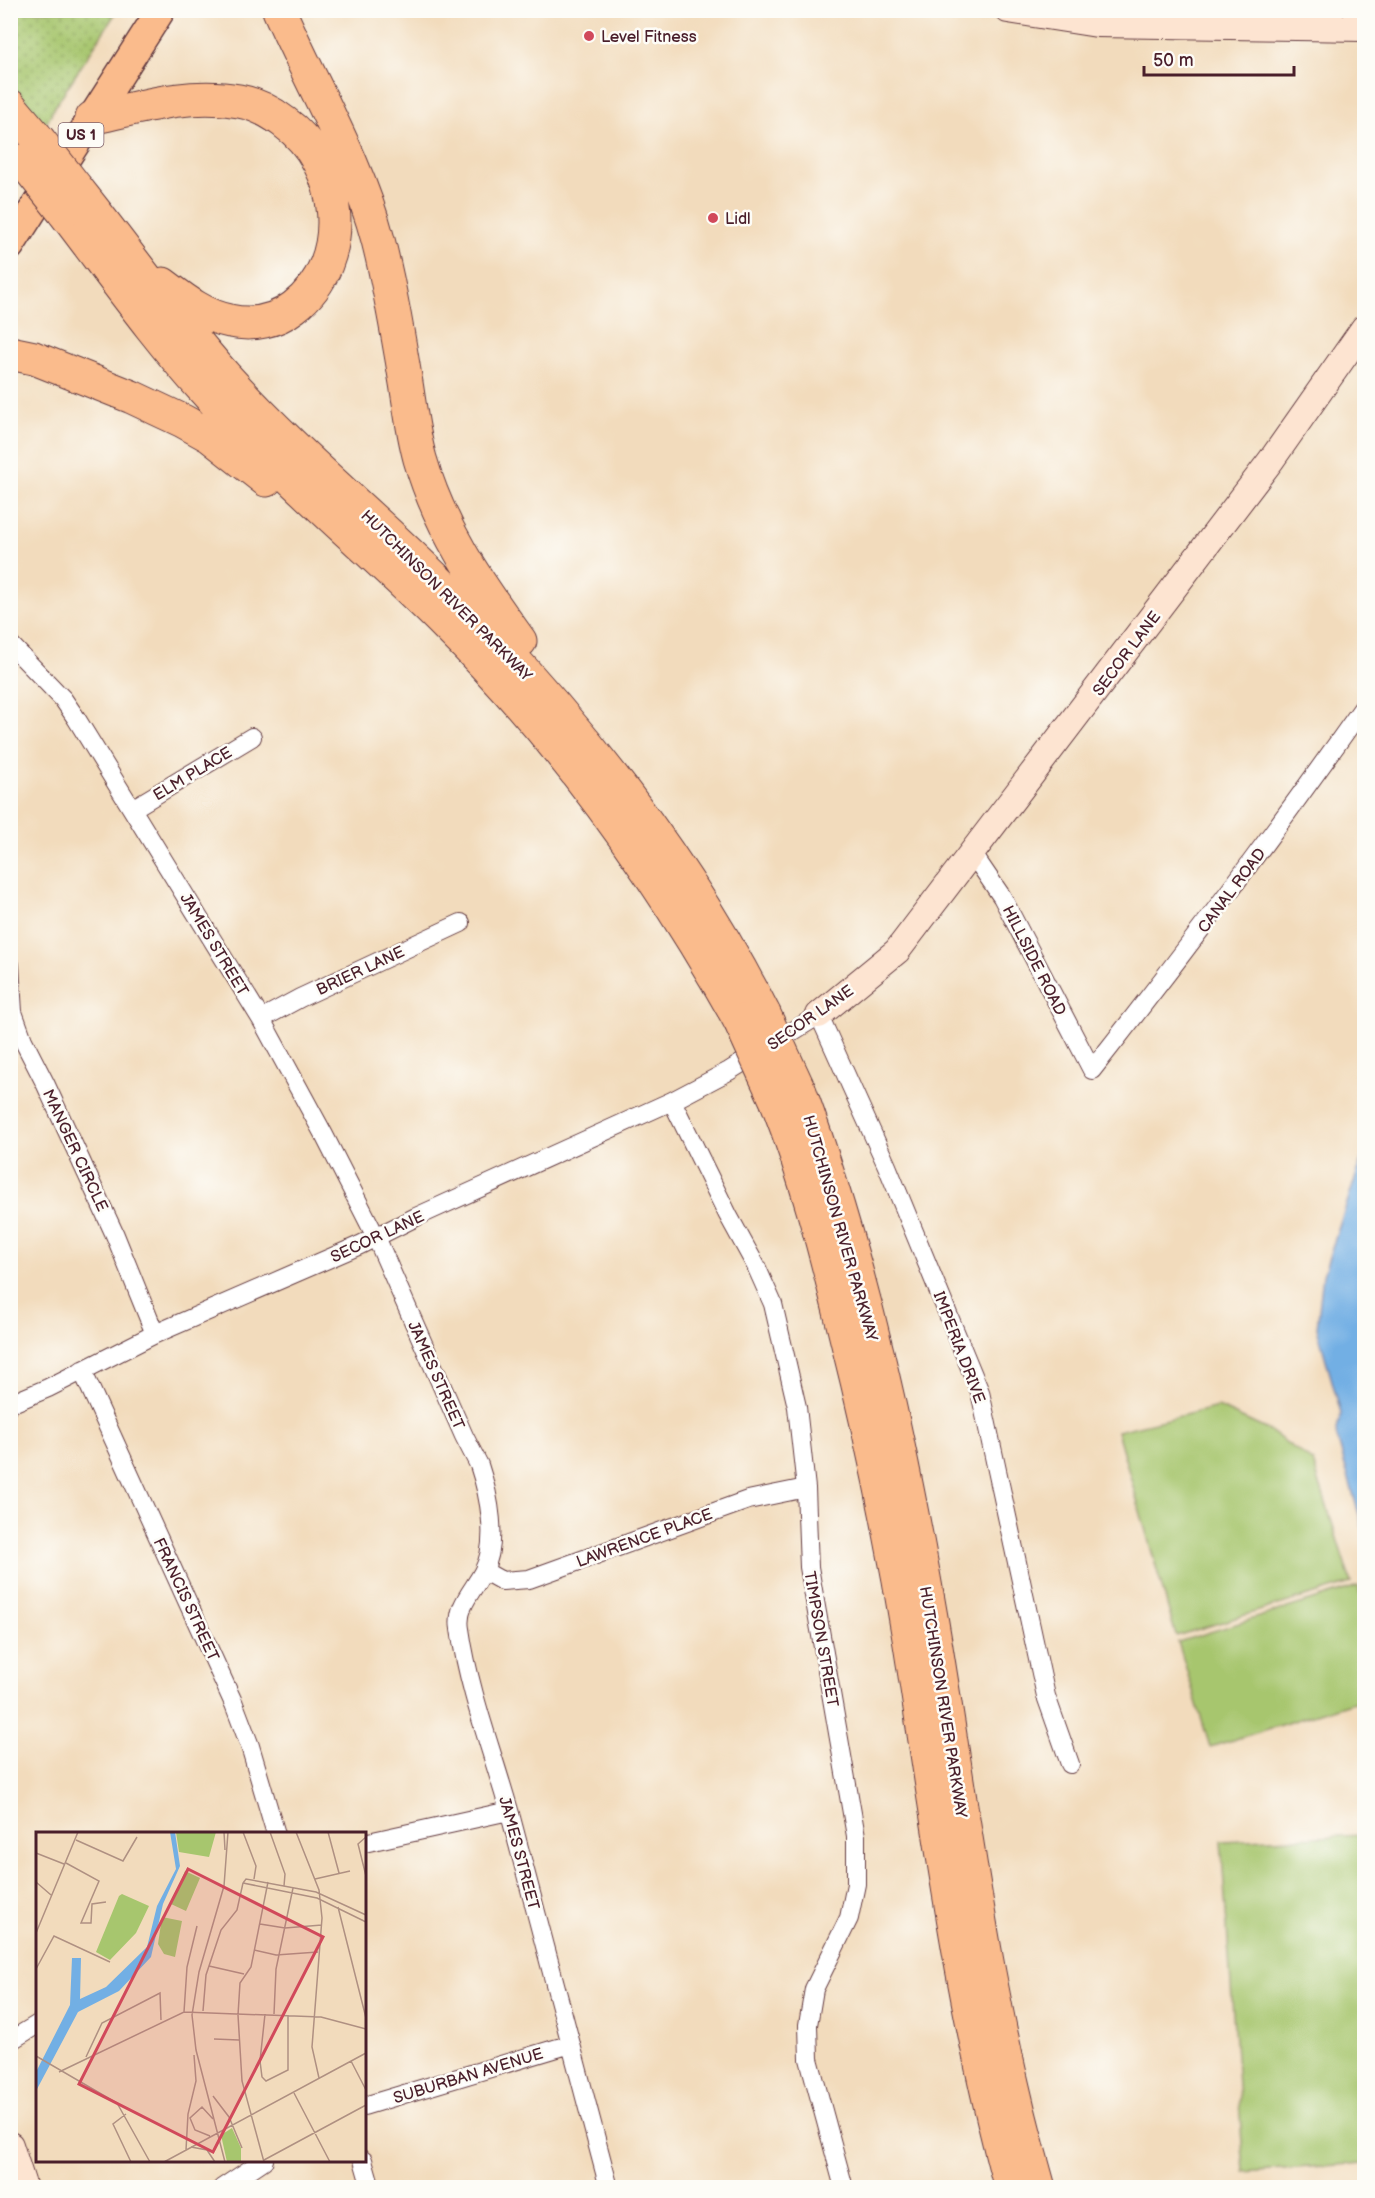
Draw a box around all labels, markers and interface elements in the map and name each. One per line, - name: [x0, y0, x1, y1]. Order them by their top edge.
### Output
- place label: Level Fitness: [601, 28, 697, 47]
- marker: Level Fitness: [582, 29, 596, 43]
- scale bar: [1144, 39, 1294, 77]
- text: 50 m: [1153, 50, 1194, 71]
- road number: US 1: [58, 123, 104, 147]
- place label: Lidl: [725, 210, 751, 229]
- marker: Lidl: [706, 211, 720, 225]
- street label: HUTCHINSON RIVER PARKWAY: [356, 507, 536, 686]
- street label: SECOR LANE: [1089, 608, 1165, 700]
- street label: ELM PLACE: [150, 743, 236, 805]
- street label: CANAL ROAD: [1194, 845, 1270, 937]
- street label: JAMES STREET: [176, 890, 252, 1000]
- street label: HILLSIDE ROAD: [998, 903, 1070, 1019]
- street label: BRIER LANE: [314, 943, 408, 1000]
- street label: SECOR LANE: [764, 982, 858, 1055]
- street label: MANGER CIRCLE: [38, 1086, 111, 1215]
- street label: HUTCHINSON RIVER PARKWAY: [798, 1113, 881, 1344]
- street label: SECOR LANE: [328, 1207, 427, 1267]
- street label: IMPERIA DRIVE: [929, 1289, 989, 1406]
- street label: JAMES STREET: [403, 1319, 468, 1433]
- street label: LAWRENCE PLACE: [574, 1505, 715, 1572]
- street label: FRANCIS STREET: [149, 1535, 223, 1665]
- street label: TIMPSON STREET: [799, 1570, 842, 1709]
- street label: HUTCHINSON RIVER PARKWAY: [915, 1585, 970, 1820]
- street label: JAMES STREET: [494, 1795, 543, 1913]
- inset map: [36, 1832, 366, 2162]
- street label: SUBURBAN AVENUE: [391, 2045, 546, 2108]

